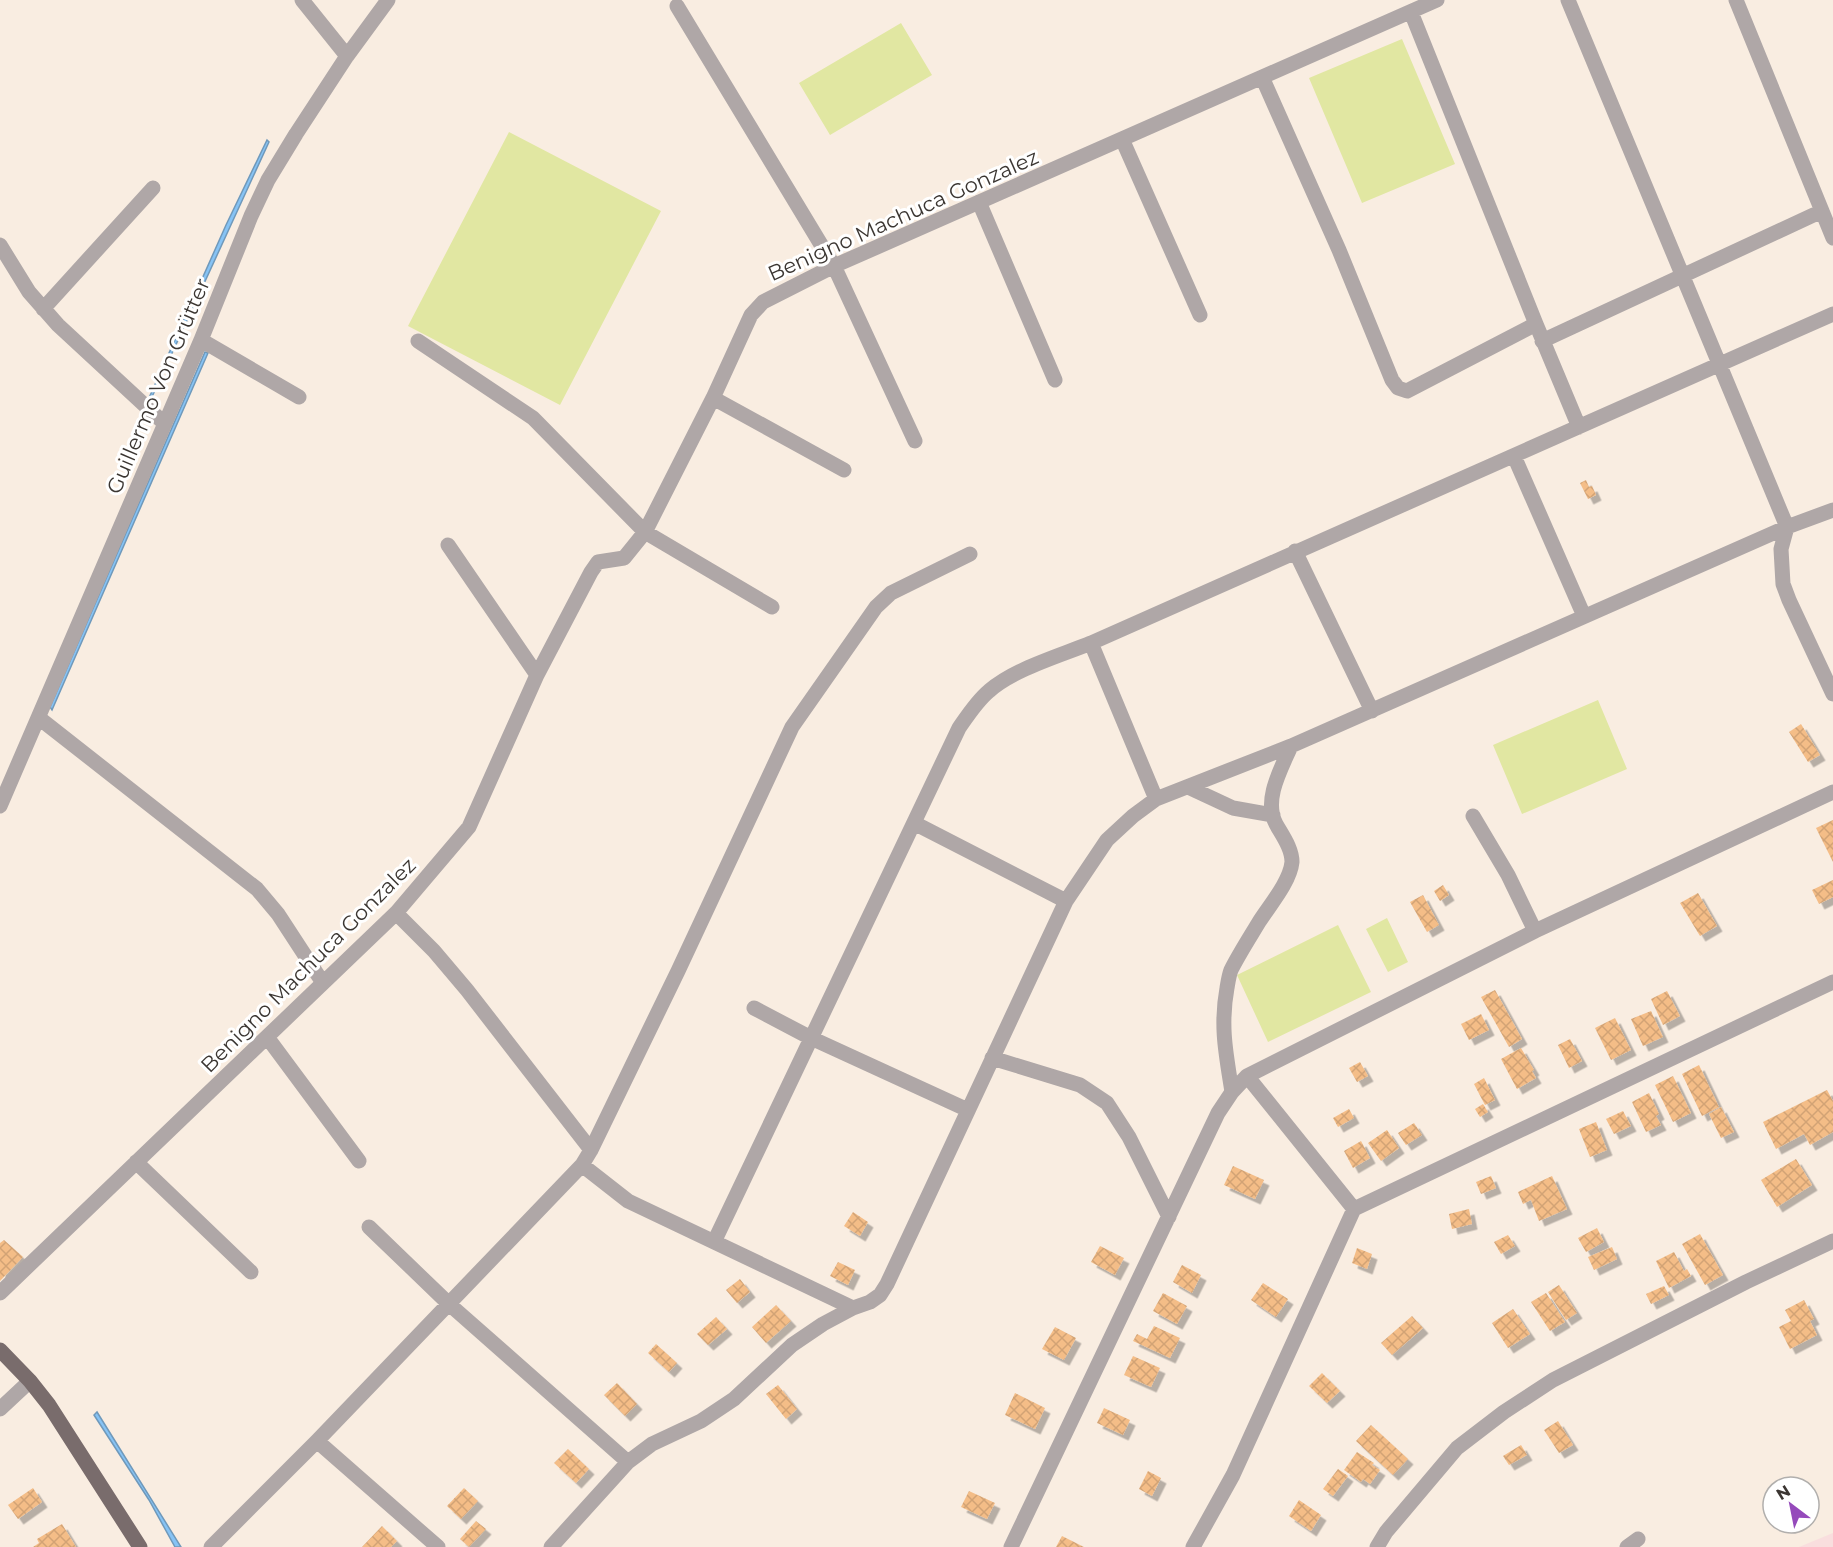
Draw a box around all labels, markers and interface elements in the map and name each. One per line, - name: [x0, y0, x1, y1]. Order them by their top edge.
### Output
- street label: Benigno Machuca Gonzalez: [764, 144, 1042, 286]
- street label: Guillermo Von Grütter: [101, 274, 215, 498]
- street label: Benigno Machuca Gonzalez: [195, 852, 421, 1078]
- north arrow: [1761, 1475, 1821, 1535]
- text: N: [1773, 1481, 1794, 1504]

